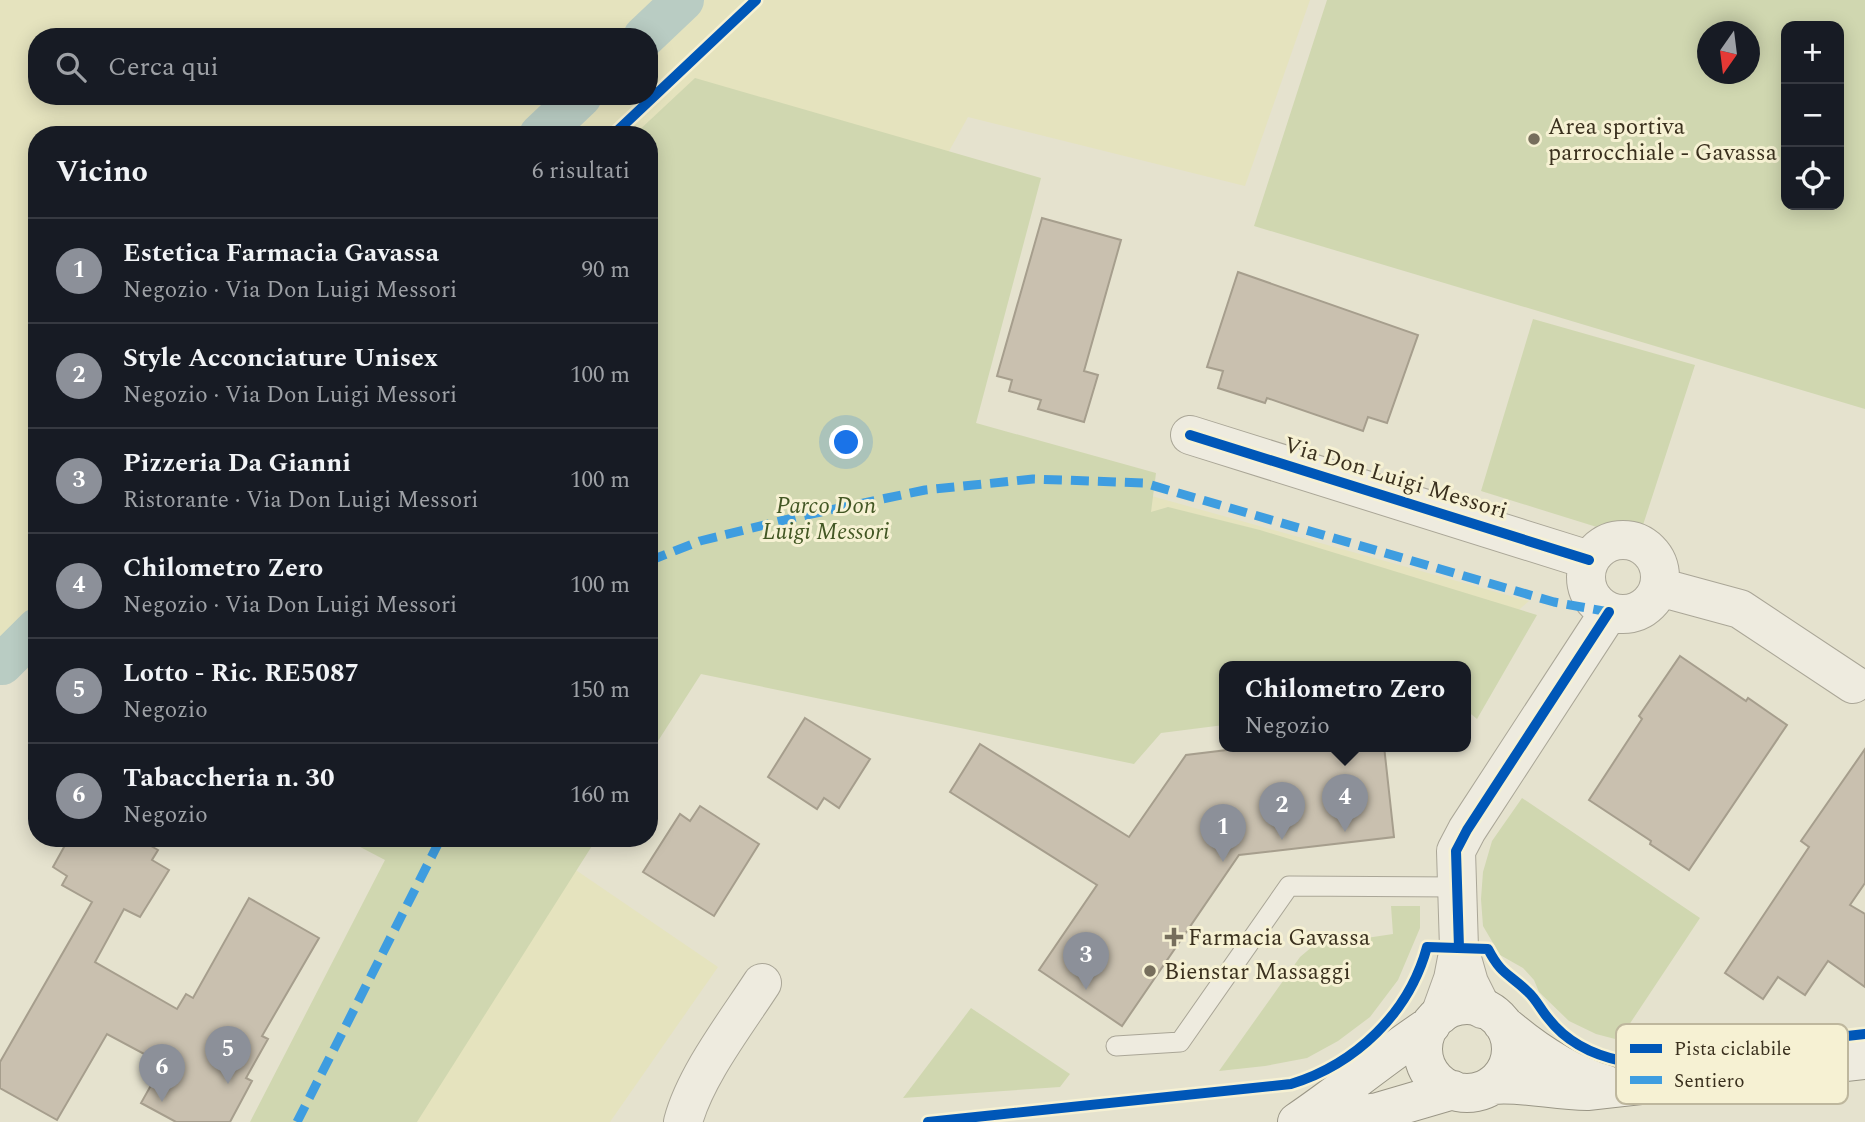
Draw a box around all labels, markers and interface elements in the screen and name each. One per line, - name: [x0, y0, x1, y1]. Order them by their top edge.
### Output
- north arrow: [1697, 21, 1760, 84]
- map controls: [1781, 21, 1844, 210]
- button: +: [1781, 21, 1844, 84]
- search box: [28, 28, 658, 105]
- text: Cerca qui: [108, 47, 219, 87]
- icon: search: [52, 48, 90, 86]
- button: −: [1781, 84, 1844, 147]
- place label: Area sportiva parrocchiale - Gavassa: [1548, 110, 1777, 171]
- marker: Area sportiva parrocchiale - Gavassa: [1526, 131, 1542, 147]
- button: locate: [1781, 147, 1844, 210]
- text: Vicino: [56, 149, 148, 195]
- text: 6 risultati: [532, 154, 630, 189]
- text: Estetica Farmacia Gavassa: [123, 233, 439, 273]
- text: 1: [73, 253, 85, 288]
- text: 90 m: [581, 253, 630, 288]
- text: Negozio · Via Don Luigi Messori: [123, 273, 457, 308]
- text: Style Acconciature Unisex: [123, 338, 438, 378]
- text: 2: [73, 358, 85, 393]
- text: 100 m: [570, 358, 630, 393]
- text: Negozio · Via Don Luigi Messori: [123, 378, 457, 413]
- your location: [829, 425, 863, 459]
- street label: Via Don Luigi Messori: [1279, 428, 1512, 529]
- text: Pizzeria Da Gianni: [123, 443, 351, 483]
- text: 3: [73, 463, 85, 498]
- text: 100 m: [570, 463, 630, 498]
- text: Ristorante · Via Don Luigi Messori: [123, 483, 479, 518]
- park label: Parco Don Luigi Messori: [762, 489, 890, 550]
- text: Chilometro Zero: [123, 548, 323, 588]
- text: 4: [73, 568, 85, 603]
- text: 100 m: [570, 568, 630, 603]
- text: Negozio · Via Don Luigi Messori: [123, 588, 457, 623]
- text: Lotto - Ric. RE5087: [123, 653, 359, 693]
- popup: [1219, 661, 1471, 752]
- text: Chilometro Zero: [1245, 669, 1445, 709]
- text: 5: [73, 673, 85, 708]
- text: 150 m: [570, 673, 630, 708]
- text: Negozio: [123, 693, 208, 728]
- text: Negozio: [1245, 709, 1330, 744]
- text: Tabaccheria n. 30: [123, 758, 335, 798]
- pin: 4: [1322, 774, 1368, 832]
- text: 6: [73, 778, 85, 813]
- text: 160 m: [570, 778, 630, 813]
- pin: 2: [1259, 782, 1305, 840]
- text: Negozio: [123, 798, 208, 833]
- pin: 1: [1200, 804, 1246, 862]
- place label: Farmacia Gavassa: [1188, 921, 1370, 956]
- marker: Farmacia Gavassa: [1166, 929, 1182, 945]
- pin: 3: [1063, 932, 1109, 990]
- place label: Bienstar Massaggi: [1164, 955, 1351, 990]
- marker: Bienstar Massaggi: [1142, 963, 1158, 979]
- legend: [1616, 1024, 1848, 1104]
- pin: 5: [205, 1026, 251, 1084]
- text: Pista ciclabile: [1674, 1035, 1791, 1064]
- pin: 6: [139, 1044, 185, 1102]
- text: Sentiero: [1674, 1067, 1744, 1096]

